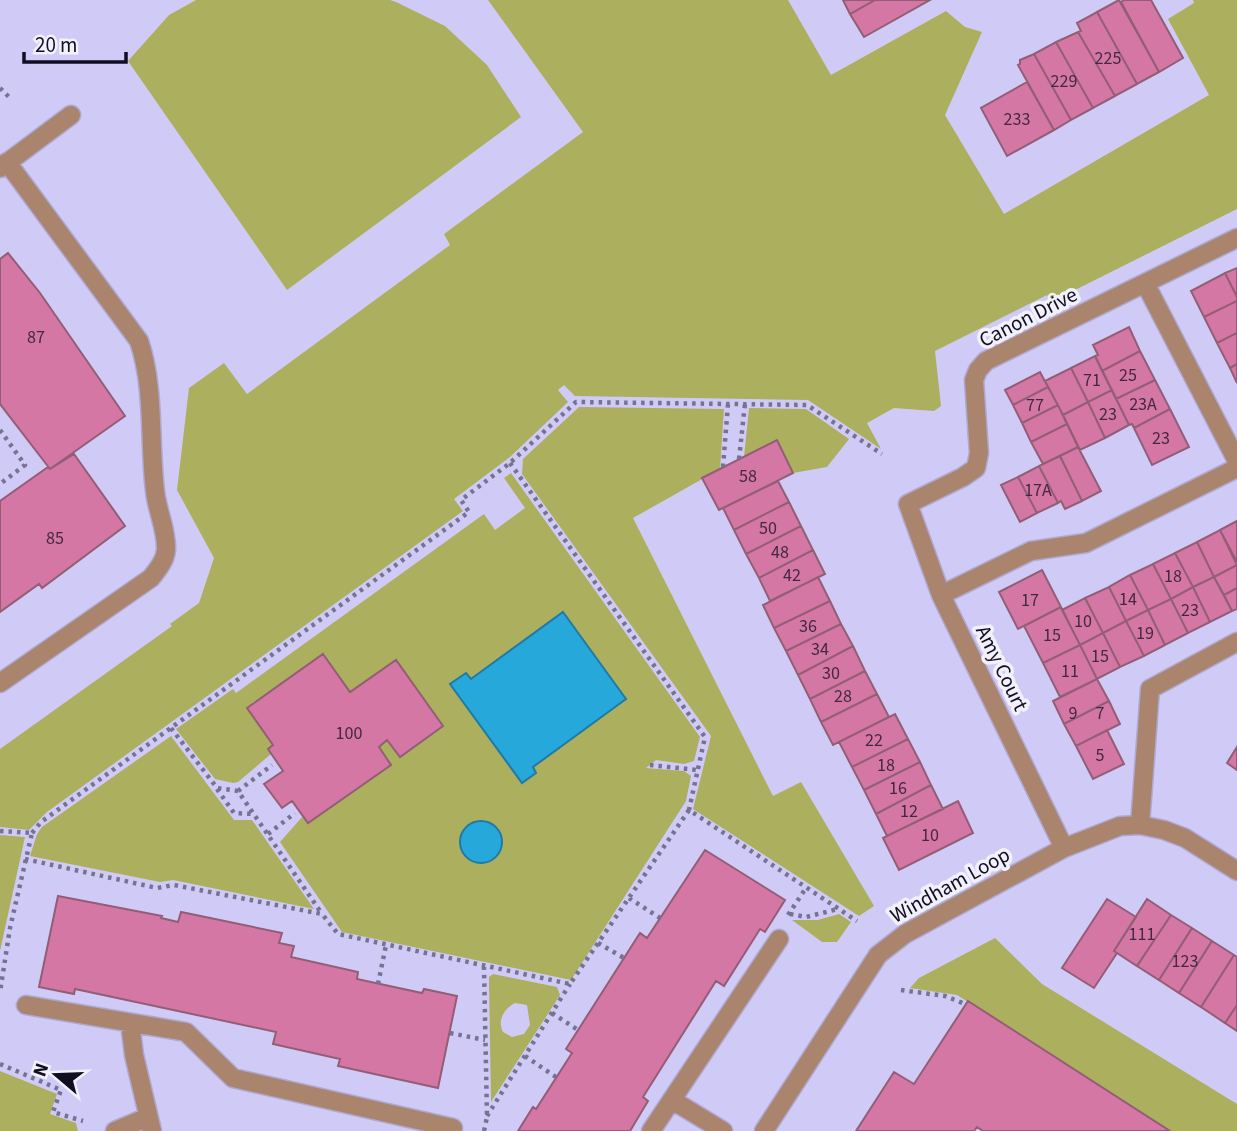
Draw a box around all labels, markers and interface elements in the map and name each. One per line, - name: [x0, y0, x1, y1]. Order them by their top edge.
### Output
- scale bar: [24, 21, 126, 65]
- text: 20 m: [35, 30, 77, 60]
- house number: 225: [1095, 46, 1121, 71]
- house number: 229: [1051, 69, 1077, 94]
- house number: 233: [1004, 107, 1030, 132]
- street label: Canon Drive: [974, 279, 1082, 355]
- house number: 87: [27, 325, 45, 350]
- house number: 25: [1119, 363, 1137, 388]
- house number: 71: [1083, 368, 1101, 393]
- house number: 23A: [1129, 392, 1157, 417]
- house number: 77: [1026, 393, 1044, 418]
- house number: 23: [1099, 402, 1117, 427]
- house number: 23: [1152, 426, 1170, 451]
- house number: 58: [739, 464, 757, 489]
- house number: 17A: [1024, 478, 1052, 503]
- house number: 50: [759, 516, 777, 541]
- house number: 85: [46, 526, 64, 551]
- house number: 48: [771, 540, 789, 565]
- house number: 42: [783, 563, 801, 588]
- house number: 18: [1164, 564, 1182, 589]
- house number: 14: [1119, 587, 1137, 612]
- house number: 17: [1021, 588, 1039, 613]
- house number: 23: [1181, 598, 1199, 623]
- house number: 10: [1074, 609, 1092, 634]
- house number: 36: [799, 614, 817, 639]
- street label: Amy Court: [968, 620, 1036, 716]
- house number: 19: [1136, 621, 1154, 646]
- house number: 15: [1043, 623, 1061, 648]
- house number: 34: [811, 637, 829, 662]
- house number: 15: [1091, 644, 1109, 669]
- house number: 11: [1061, 659, 1079, 684]
- house number: 30: [822, 661, 840, 686]
- house number: 28: [834, 684, 852, 709]
- house number: 9: [1069, 701, 1078, 726]
- house number: 7: [1096, 701, 1105, 726]
- house number: 100: [336, 721, 362, 746]
- house number: 22: [865, 728, 883, 753]
- house number: 5: [1096, 743, 1105, 768]
- house number: 18: [877, 753, 895, 778]
- house number: 16: [889, 776, 907, 801]
- house number: 12: [900, 799, 918, 824]
- house number: 10: [921, 823, 939, 848]
- street label: Windham Loop: [885, 840, 1015, 930]
- house number: 111: [1129, 922, 1155, 947]
- house number: 123: [1172, 949, 1198, 974]
- north arrow: [21, 1040, 91, 1110]
- text: N: [27, 1060, 56, 1080]

